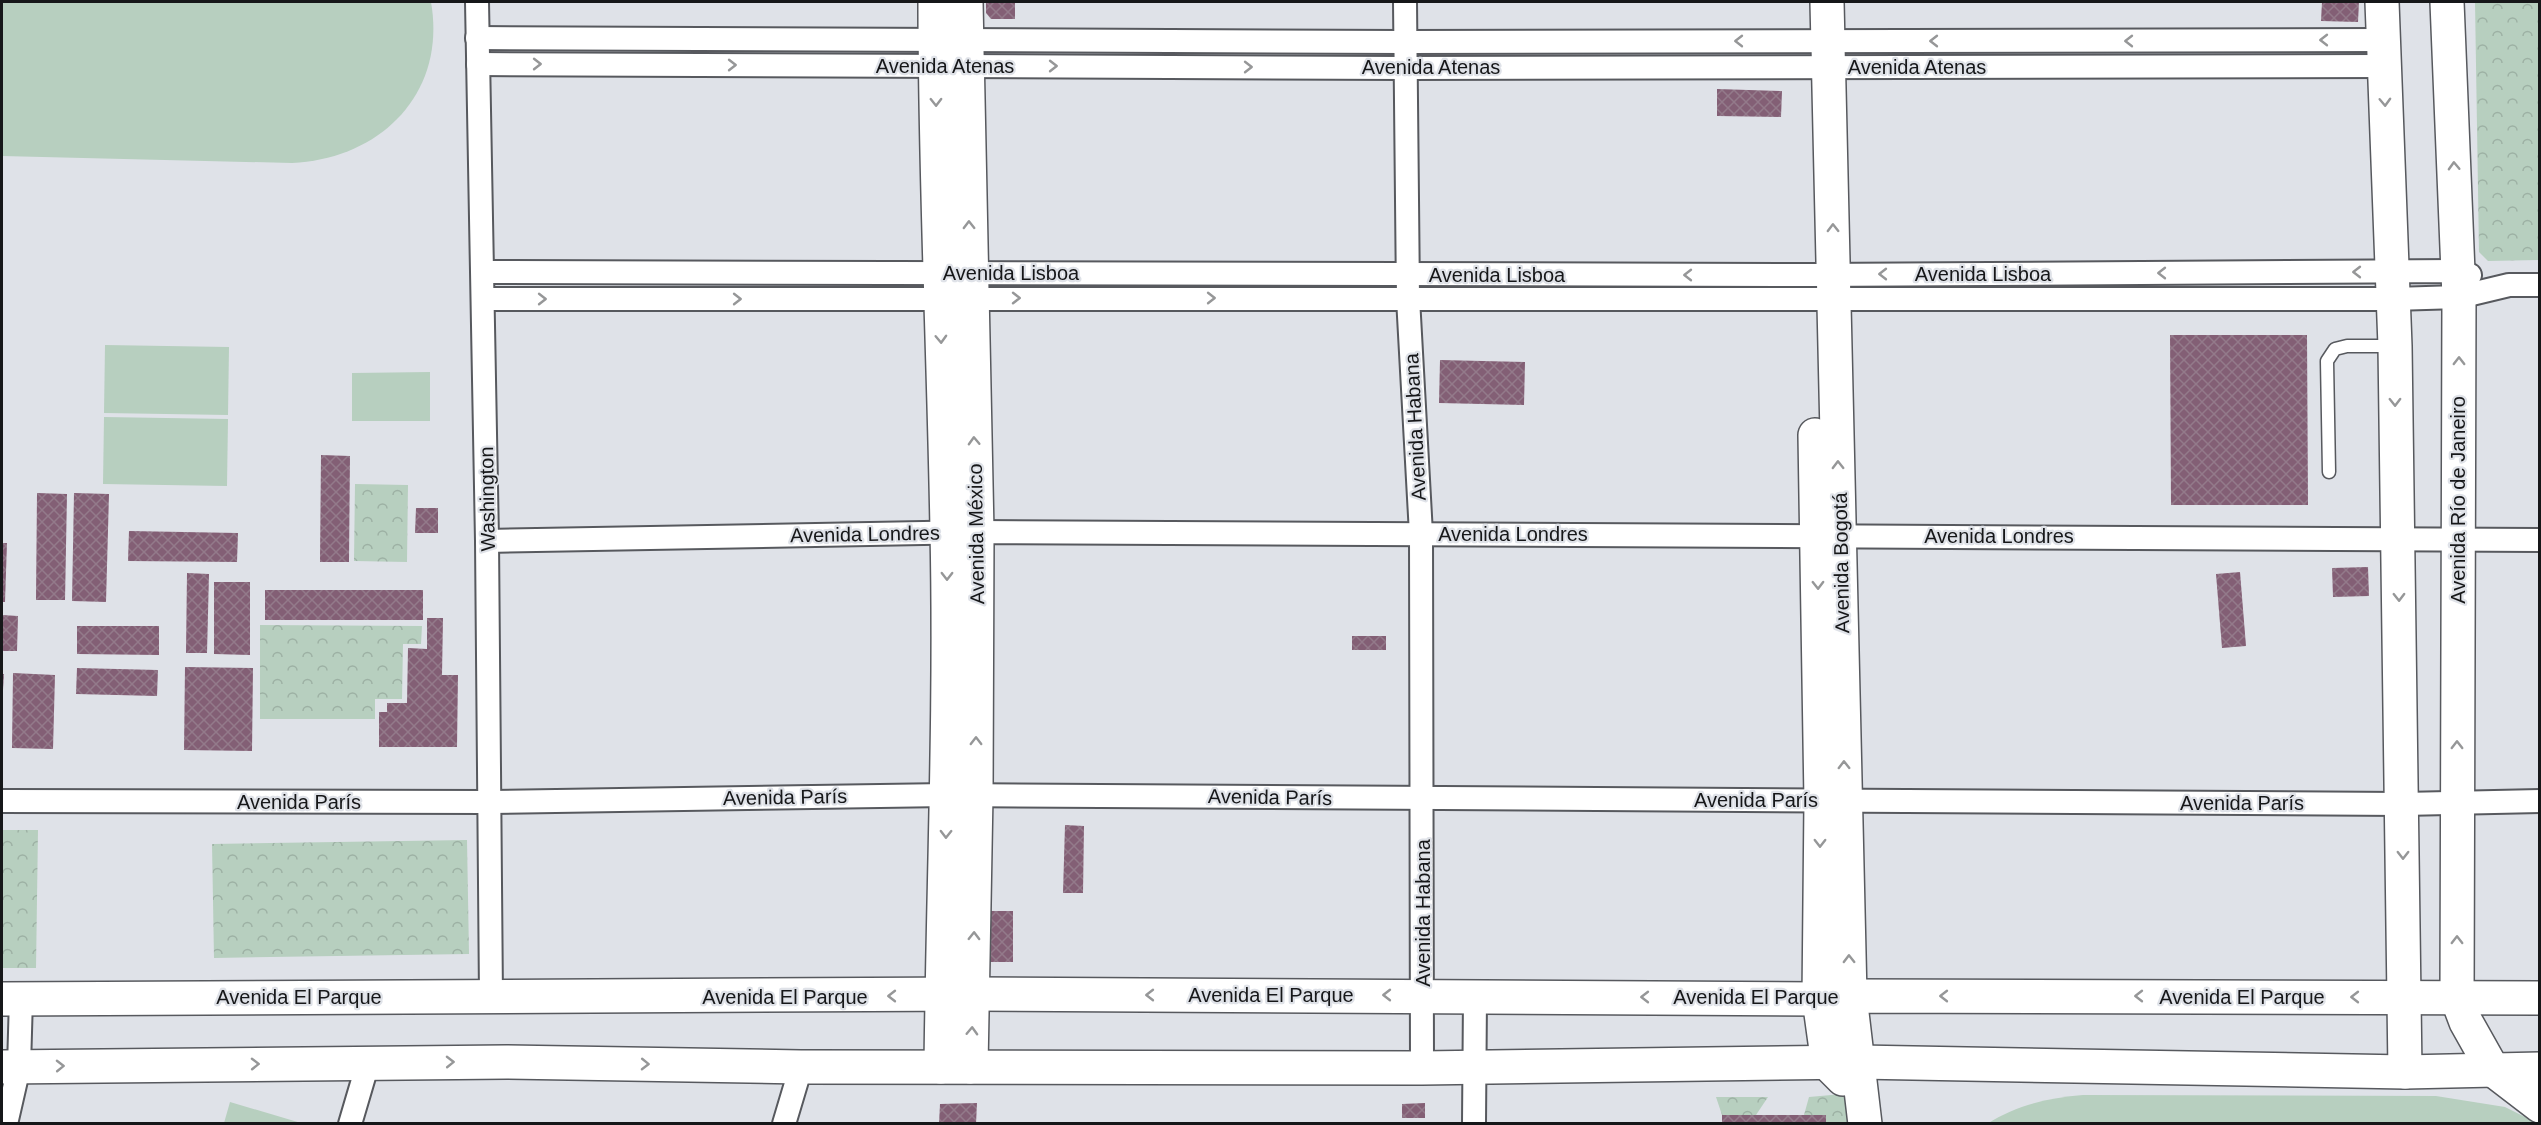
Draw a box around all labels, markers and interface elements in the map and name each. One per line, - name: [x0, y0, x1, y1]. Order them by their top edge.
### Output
- one-way arrow: [2319, 34, 2328, 46]
- one-way arrow: [1734, 35, 1743, 47]
- one-way arrow: [1929, 35, 1938, 47]
- one-way arrow: [2124, 35, 2133, 47]
- street label: Avenida Atenas: [876, 55, 1014, 77]
- street label: Avenida Atenas: [1362, 56, 1500, 78]
- street label: Avenida Atenas: [1848, 56, 1986, 78]
- one-way arrow: [532, 58, 541, 70]
- one-way arrow: [727, 59, 736, 71]
- one-way arrow: [1048, 60, 1057, 72]
- one-way arrow: [1243, 61, 1252, 73]
- one-way arrow: [930, 97, 942, 106]
- one-way arrow: [2379, 97, 2391, 106]
- one-way arrow: [2447, 161, 2460, 170]
- one-way arrow: [963, 221, 975, 230]
- one-way arrow: [1826, 223, 1839, 232]
- street label: Avenida Lisboa: [943, 262, 1080, 284]
- street label: Avenida Lisboa: [1915, 263, 2052, 285]
- street label: Avenida Lisboa: [1429, 264, 1566, 286]
- one-way arrow: [2353, 266, 2362, 278]
- one-way arrow: [2158, 267, 2167, 279]
- one-way arrow: [1879, 268, 1888, 280]
- one-way arrow: [1684, 269, 1693, 281]
- one-way arrow: [1012, 292, 1021, 304]
- one-way arrow: [1207, 292, 1216, 304]
- one-way arrow: [538, 293, 547, 305]
- one-way arrow: [733, 293, 742, 305]
- one-way arrow: [934, 334, 947, 343]
- street label: Avenida Habana: [1400, 352, 1430, 501]
- one-way arrow: [2453, 356, 2465, 365]
- street label: Avenida Río de Janeiro: [2447, 396, 2469, 604]
- one-way arrow: [2389, 397, 2402, 406]
- one-way arrow: [968, 437, 980, 446]
- street label: Washington: [475, 446, 499, 552]
- one-way arrow: [1832, 460, 1845, 469]
- street label: Avenida México: [964, 463, 988, 605]
- street label: Avenida Bogotá: [1829, 492, 1853, 634]
- street label: Avenida Londres: [790, 522, 940, 546]
- street label: Avenida Londres: [1438, 523, 1588, 545]
- street label: Avenida Londres: [1924, 525, 2074, 547]
- one-way arrow: [941, 571, 953, 580]
- one-way arrow: [1811, 580, 1824, 589]
- one-way arrow: [2392, 592, 2405, 601]
- one-way arrow: [970, 737, 982, 746]
- one-way arrow: [2451, 740, 2463, 749]
- one-way arrow: [1838, 760, 1850, 769]
- street label: Avenida París: [723, 785, 847, 809]
- street label: Avenida París: [1208, 785, 1332, 809]
- street label: Avenida París: [1694, 789, 1818, 811]
- street label: Avenida París: [237, 791, 361, 813]
- street label: Avenida París: [2180, 792, 2304, 814]
- one-way arrow: [940, 829, 952, 838]
- street label: Avenida Habana: [1412, 838, 1434, 987]
- one-way arrow: [1814, 838, 1826, 847]
- one-way arrow: [2397, 850, 2409, 859]
- one-way arrow: [968, 932, 980, 941]
- one-way arrow: [2451, 935, 2463, 944]
- one-way arrow: [1843, 955, 1855, 964]
- street label: Avenida El Parque: [1188, 984, 1354, 1006]
- street label: Avenida El Parque: [216, 986, 382, 1008]
- street label: Avenida El Parque: [702, 986, 868, 1008]
- street label: Avenida El Parque: [1673, 986, 1839, 1008]
- street label: Avenida El Parque: [2159, 986, 2325, 1008]
- one-way arrow: [1145, 989, 1154, 1001]
- one-way arrow: [1382, 989, 1391, 1001]
- one-way arrow: [887, 990, 896, 1002]
- one-way arrow: [1940, 990, 1949, 1002]
- one-way arrow: [2135, 990, 2144, 1003]
- one-way arrow: [1640, 991, 1649, 1003]
- one-way arrow: [2351, 991, 2360, 1003]
- one-way arrow: [966, 1026, 979, 1035]
- one-way arrow: [445, 1056, 454, 1068]
- one-way arrow: [250, 1058, 259, 1070]
- one-way arrow: [640, 1058, 649, 1070]
- one-way arrow: [55, 1060, 64, 1072]

